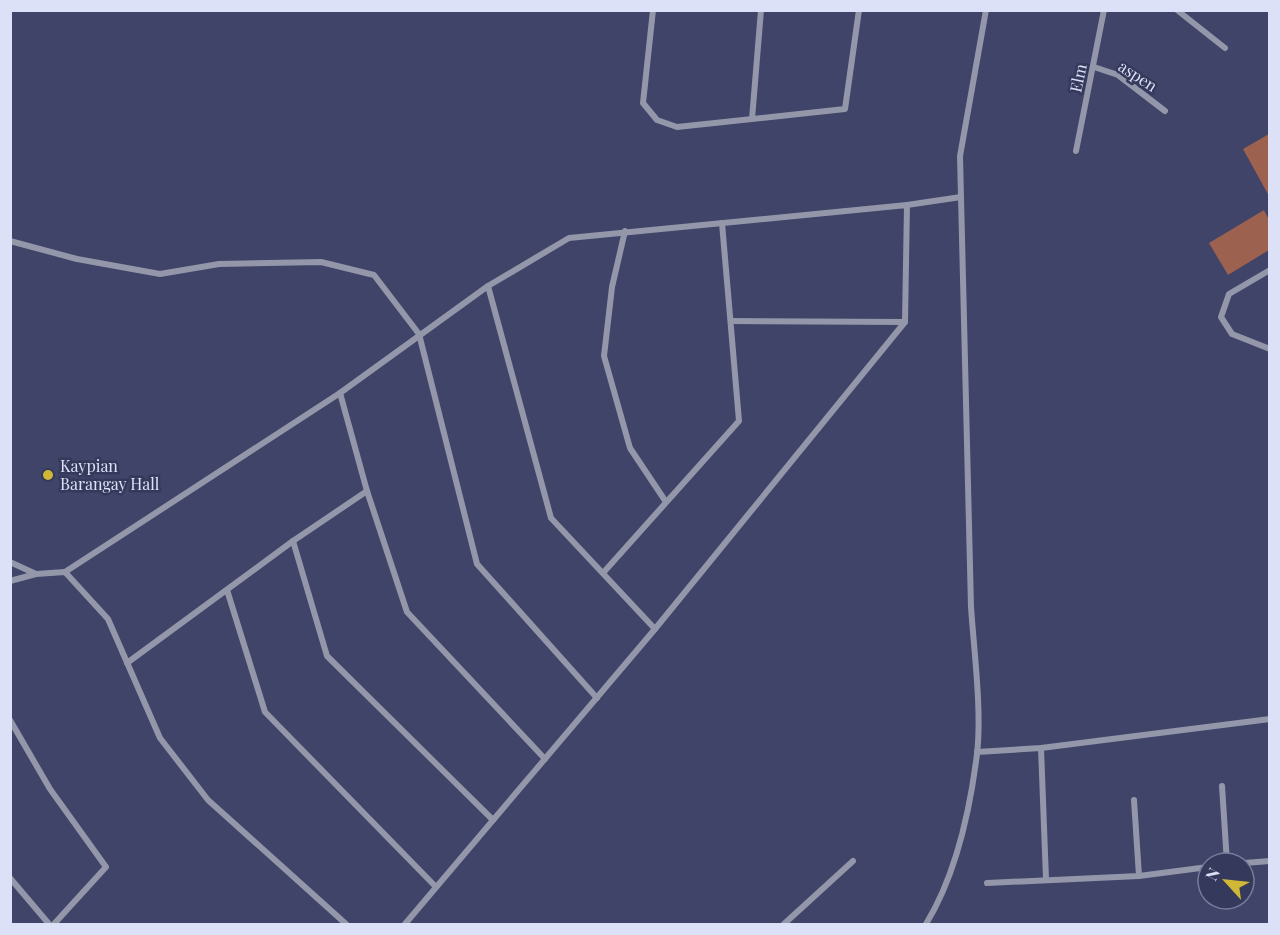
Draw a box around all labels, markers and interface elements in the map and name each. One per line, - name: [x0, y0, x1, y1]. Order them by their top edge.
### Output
- street label: aspen: [1115, 55, 1162, 96]
- street label: Elm: [1064, 62, 1091, 94]
- place label: Kaypian Barangay Hall: [60, 455, 160, 494]
- marker: Kaypian Barangay Hall: [41, 468, 55, 482]
- north arrow: [1196, 851, 1256, 911]
- text: N: [1200, 864, 1224, 884]

